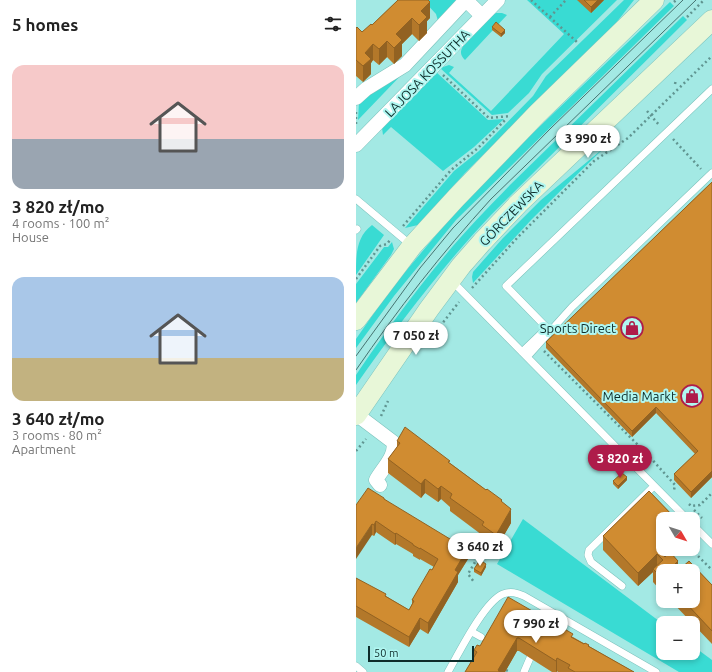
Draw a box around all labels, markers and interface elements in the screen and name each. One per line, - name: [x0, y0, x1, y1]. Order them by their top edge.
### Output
- icon: filters: [322, 13, 344, 35]
- text: 5 homes: [12, 15, 78, 34]
- street label: LAJOSA KOSSUTHA: [382, 26, 473, 119]
- icon: home: [142, 91, 214, 163]
- pin: 3 990 zł: [547, 125, 629, 159]
- text: 3 990 zł: [565, 131, 611, 145]
- street label: GÓRCZEWSKA: [476, 177, 546, 248]
- text: 3 820 zł/mo: [12, 197, 105, 216]
- text: 4 rooms · 100 m²: [12, 216, 109, 230]
- text: House: [12, 230, 49, 244]
- icon: home: [142, 303, 214, 375]
- shop icon: Sports Direct: [619, 315, 645, 341]
- place label: Sports Direct: [540, 321, 616, 335]
- pin: 7 050 zł: [375, 322, 457, 356]
- text: 7 050 zł: [393, 328, 439, 342]
- shop icon: Media Markt: [679, 383, 705, 409]
- place label: Media Markt: [603, 389, 676, 403]
- text: 3 640 zł/mo: [12, 409, 105, 428]
- text: 3 rooms · 80 m²: [12, 428, 102, 442]
- text: Apartment: [12, 442, 76, 456]
- pin: 3 820 zł: [579, 445, 661, 479]
- text: 3 820 zł: [597, 451, 643, 465]
- north arrow: [656, 512, 700, 556]
- map controls: [656, 512, 700, 660]
- pin: 3 640 zł: [439, 533, 521, 567]
- text: 3 640 zł: [457, 539, 503, 553]
- button: +: [656, 564, 700, 608]
- pin: 7 990 zł: [495, 610, 577, 644]
- text: 7 990 zł: [513, 616, 559, 630]
- button: −: [656, 616, 700, 660]
- scale bar: [368, 644, 474, 663]
- text: 50 m: [374, 647, 398, 659]

